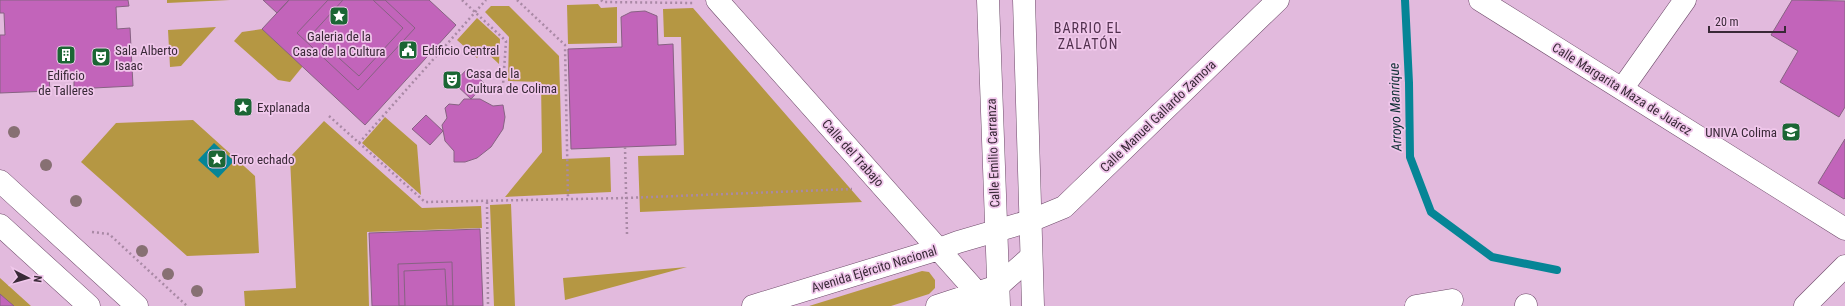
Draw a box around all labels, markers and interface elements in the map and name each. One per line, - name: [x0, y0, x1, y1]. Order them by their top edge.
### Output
- place icon: Galeria de la Casa de la Cultura: [328, 5, 350, 27]
- scale bar: [1709, 8, 1785, 34]
- text: 20 m: [1715, 15, 1739, 29]
- district label: BARRIO EL ZALATÓN: [1054, 20, 1122, 52]
- place label: Galeria de la Casa de la Cultura: [292, 29, 386, 59]
- public building icon: Edificio Central: [397, 39, 419, 61]
- street label: Calle Margarita Maza de Juárez: [1549, 40, 1695, 138]
- place label: Sala Alberto Isaac: [115, 43, 178, 73]
- place label: Edificio Central: [422, 43, 499, 58]
- building icon: Edificio de Talleres: [55, 44, 77, 66]
- theatre icon: Sala Alberto Isaac: [90, 46, 112, 68]
- street label: Calle Manuel Gallardo Zamora: [1097, 57, 1219, 175]
- water label: Arroyo Manrique: [1385, 62, 1405, 153]
- place label: Casa de la Cultura de Colima: [466, 66, 557, 96]
- place label: Edificio de Talleres: [38, 68, 94, 98]
- theatre icon: Casa de la Cultura de Colima: [441, 69, 463, 91]
- place icon: Explanada: [232, 96, 254, 118]
- street label: Calle Emilio Carranza: [984, 98, 1002, 208]
- place label: Explanada: [257, 100, 310, 115]
- street label: Calle del Trabajo: [819, 116, 887, 190]
- school or university icon: UNIVA Colima: [1780, 121, 1802, 143]
- place label: UNIVA Colima: [1705, 125, 1777, 140]
- place icon: Toro echado: [206, 148, 228, 170]
- place label: Toro echado: [231, 152, 295, 167]
- street label: Avenida Ejército Nacional: [809, 243, 939, 295]
- north arrow: [8, 258, 48, 298]
- text: N: [31, 275, 44, 283]

